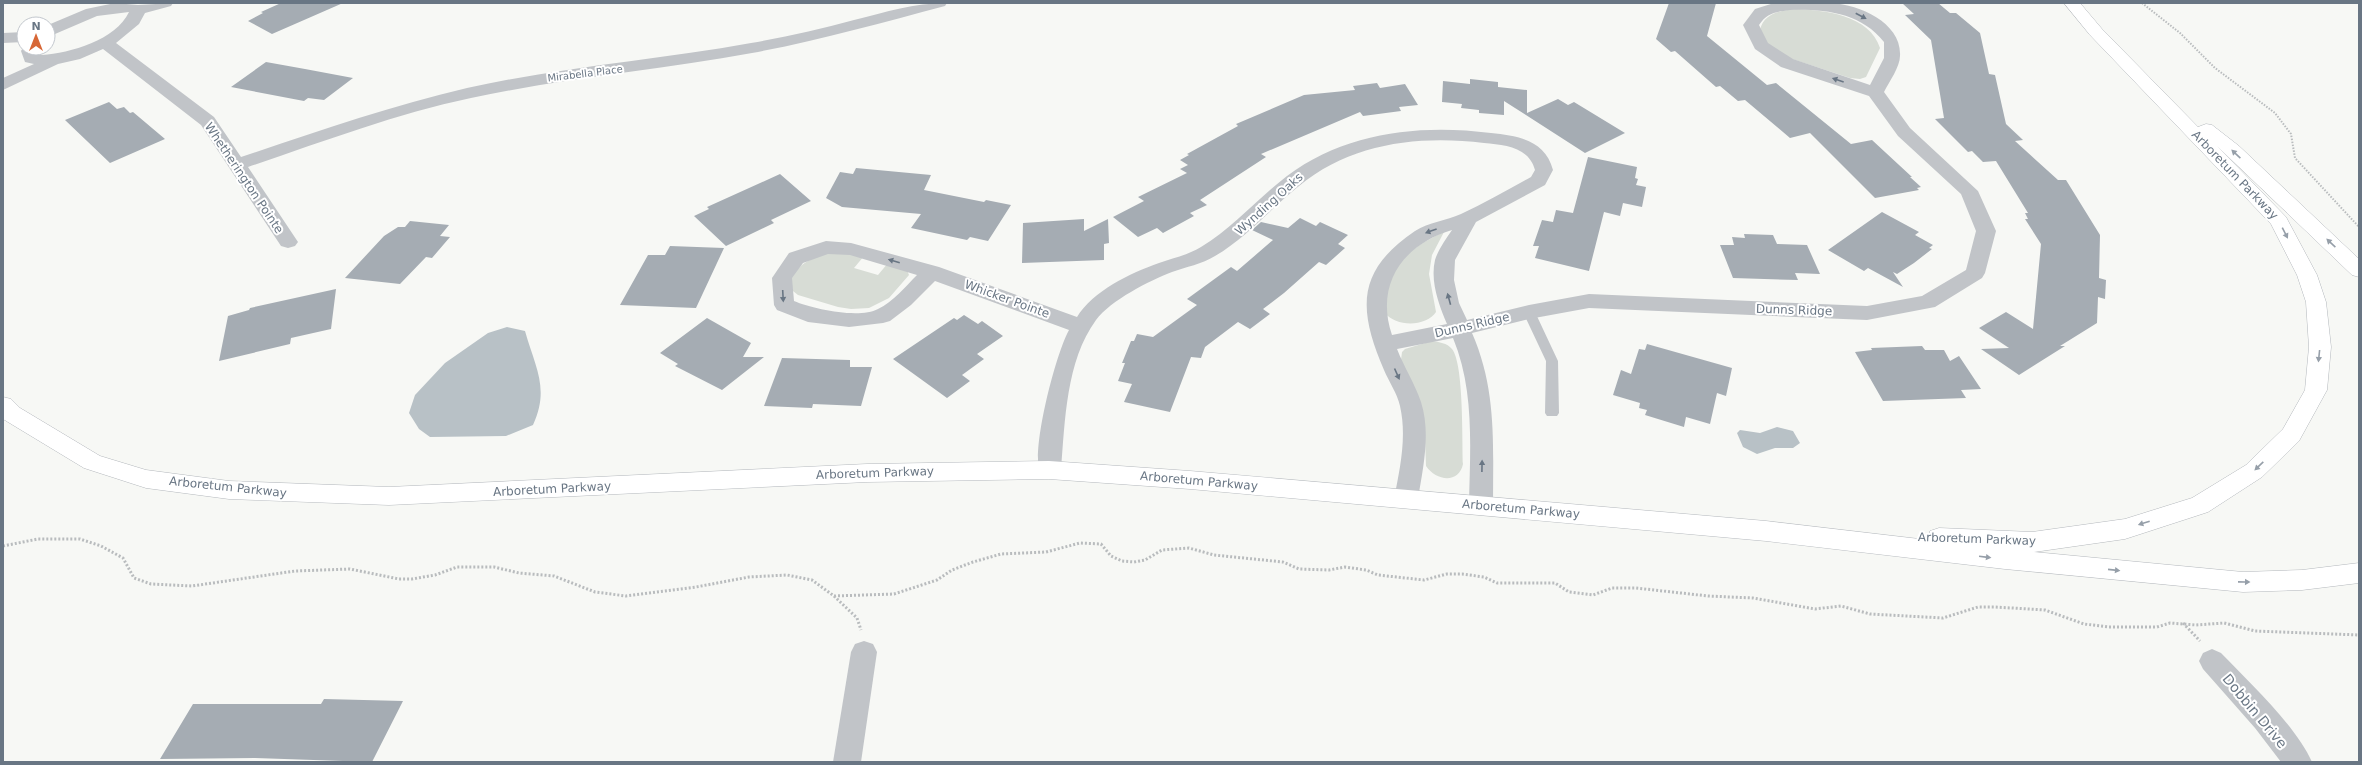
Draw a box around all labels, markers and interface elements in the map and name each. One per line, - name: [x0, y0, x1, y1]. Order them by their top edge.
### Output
- one-way arrow: [1855, 13, 1866, 19]
- north arrow: [16, 16, 56, 56]
- text: N: [31, 20, 41, 33]
- street label: Mirabella Place: [547, 63, 623, 84]
- one-way arrow: [1832, 77, 1844, 83]
- street label: Whetherington Pointe: [202, 120, 286, 236]
- street label: Arboretum Parkway: [2189, 128, 2281, 222]
- one-way arrow: [2231, 149, 2242, 158]
- street label: Wynding Oaks: [1232, 170, 1306, 238]
- one-way arrow: [2282, 228, 2288, 239]
- one-way arrow: [1425, 229, 1437, 235]
- one-way arrow: [2326, 238, 2336, 248]
- one-way arrow: [888, 258, 900, 264]
- street label: Whicker Pointe: [963, 277, 1051, 321]
- one-way arrow: [780, 290, 787, 302]
- one-way arrow: [1445, 293, 1451, 306]
- street label: Dunns Ridge: [1756, 302, 1832, 318]
- street label: Dunns Ridge: [1433, 310, 1511, 340]
- one-way arrow: [2316, 350, 2323, 362]
- one-way arrow: [1395, 369, 1401, 381]
- one-way arrow: [1479, 459, 1485, 472]
- one-way arrow: [2254, 462, 2264, 471]
- street label: Arboretum Parkway: [816, 464, 934, 482]
- street label: Arboretum Parkway: [1140, 469, 1258, 493]
- street label: Arboretum Parkway: [169, 474, 287, 500]
- street label: Arboretum Parkway: [493, 479, 611, 499]
- street label: Arboretum Parkway: [1462, 497, 1580, 521]
- one-way arrow: [2138, 520, 2150, 526]
- street label: Arboretum Parkway: [1918, 530, 2036, 548]
- one-way arrow: [1979, 554, 1991, 560]
- one-way arrow: [2108, 567, 2120, 574]
- one-way arrow: [2238, 578, 2250, 585]
- street label: Dobbin Drive: [2219, 671, 2291, 751]

